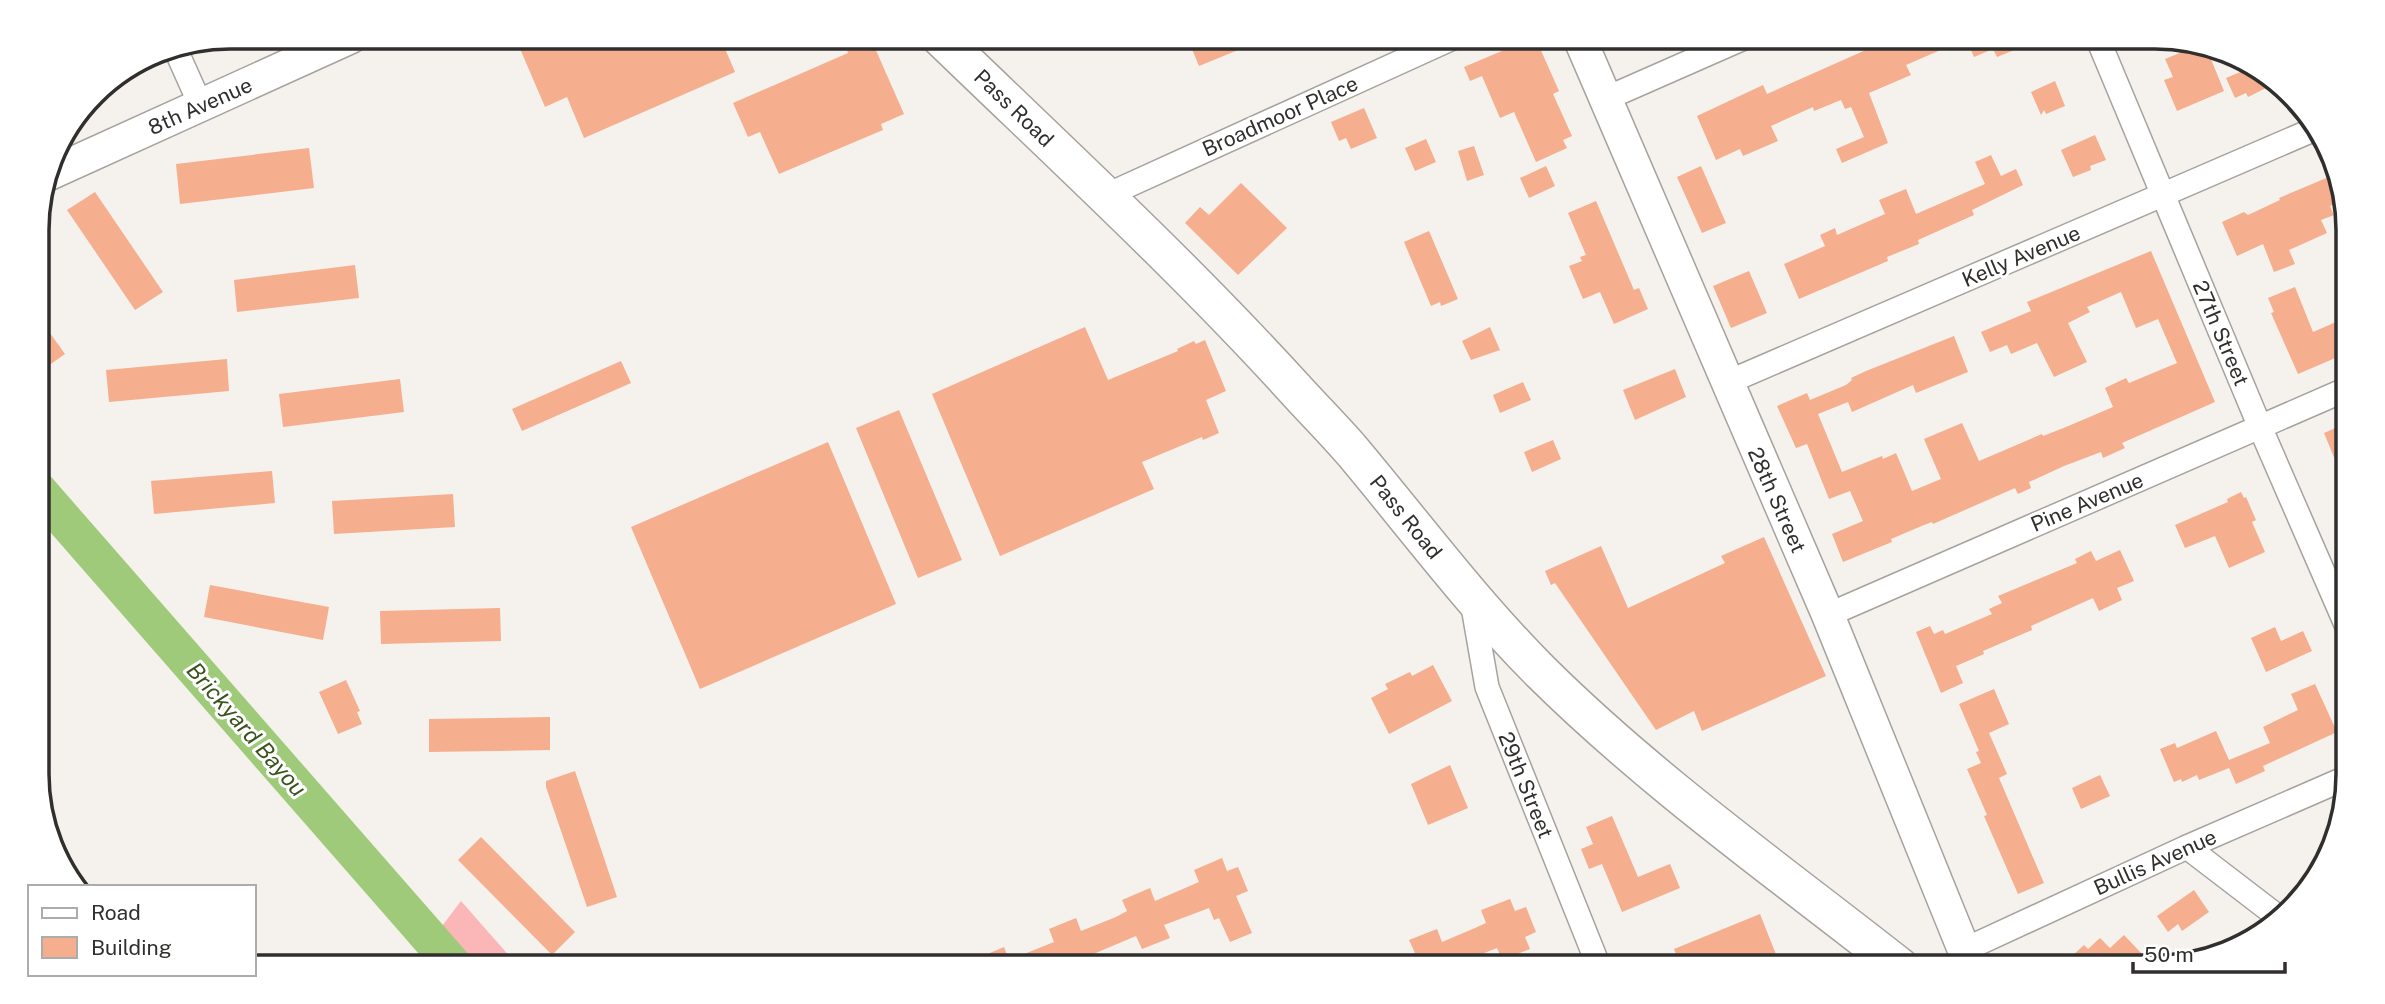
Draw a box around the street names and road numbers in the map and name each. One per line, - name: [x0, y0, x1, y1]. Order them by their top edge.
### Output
- street label: Pass Road: [969, 64, 1059, 152]
- street label: Broadmoor Place: [1198, 70, 1362, 162]
- street label: 8th Avenue: [144, 72, 256, 140]
- street label: Kelly Avenue: [1958, 220, 2084, 292]
- street label: 27th Street: [2188, 277, 2254, 389]
- street label: 28th Street: [1743, 443, 1811, 557]
- street label: Pine Avenue: [2027, 467, 2147, 537]
- street label: Pass Road: [1365, 470, 1447, 564]
- street label: 29th Street: [1493, 728, 1559, 842]
- street label: Bullis Avenue: [2090, 824, 2220, 900]

